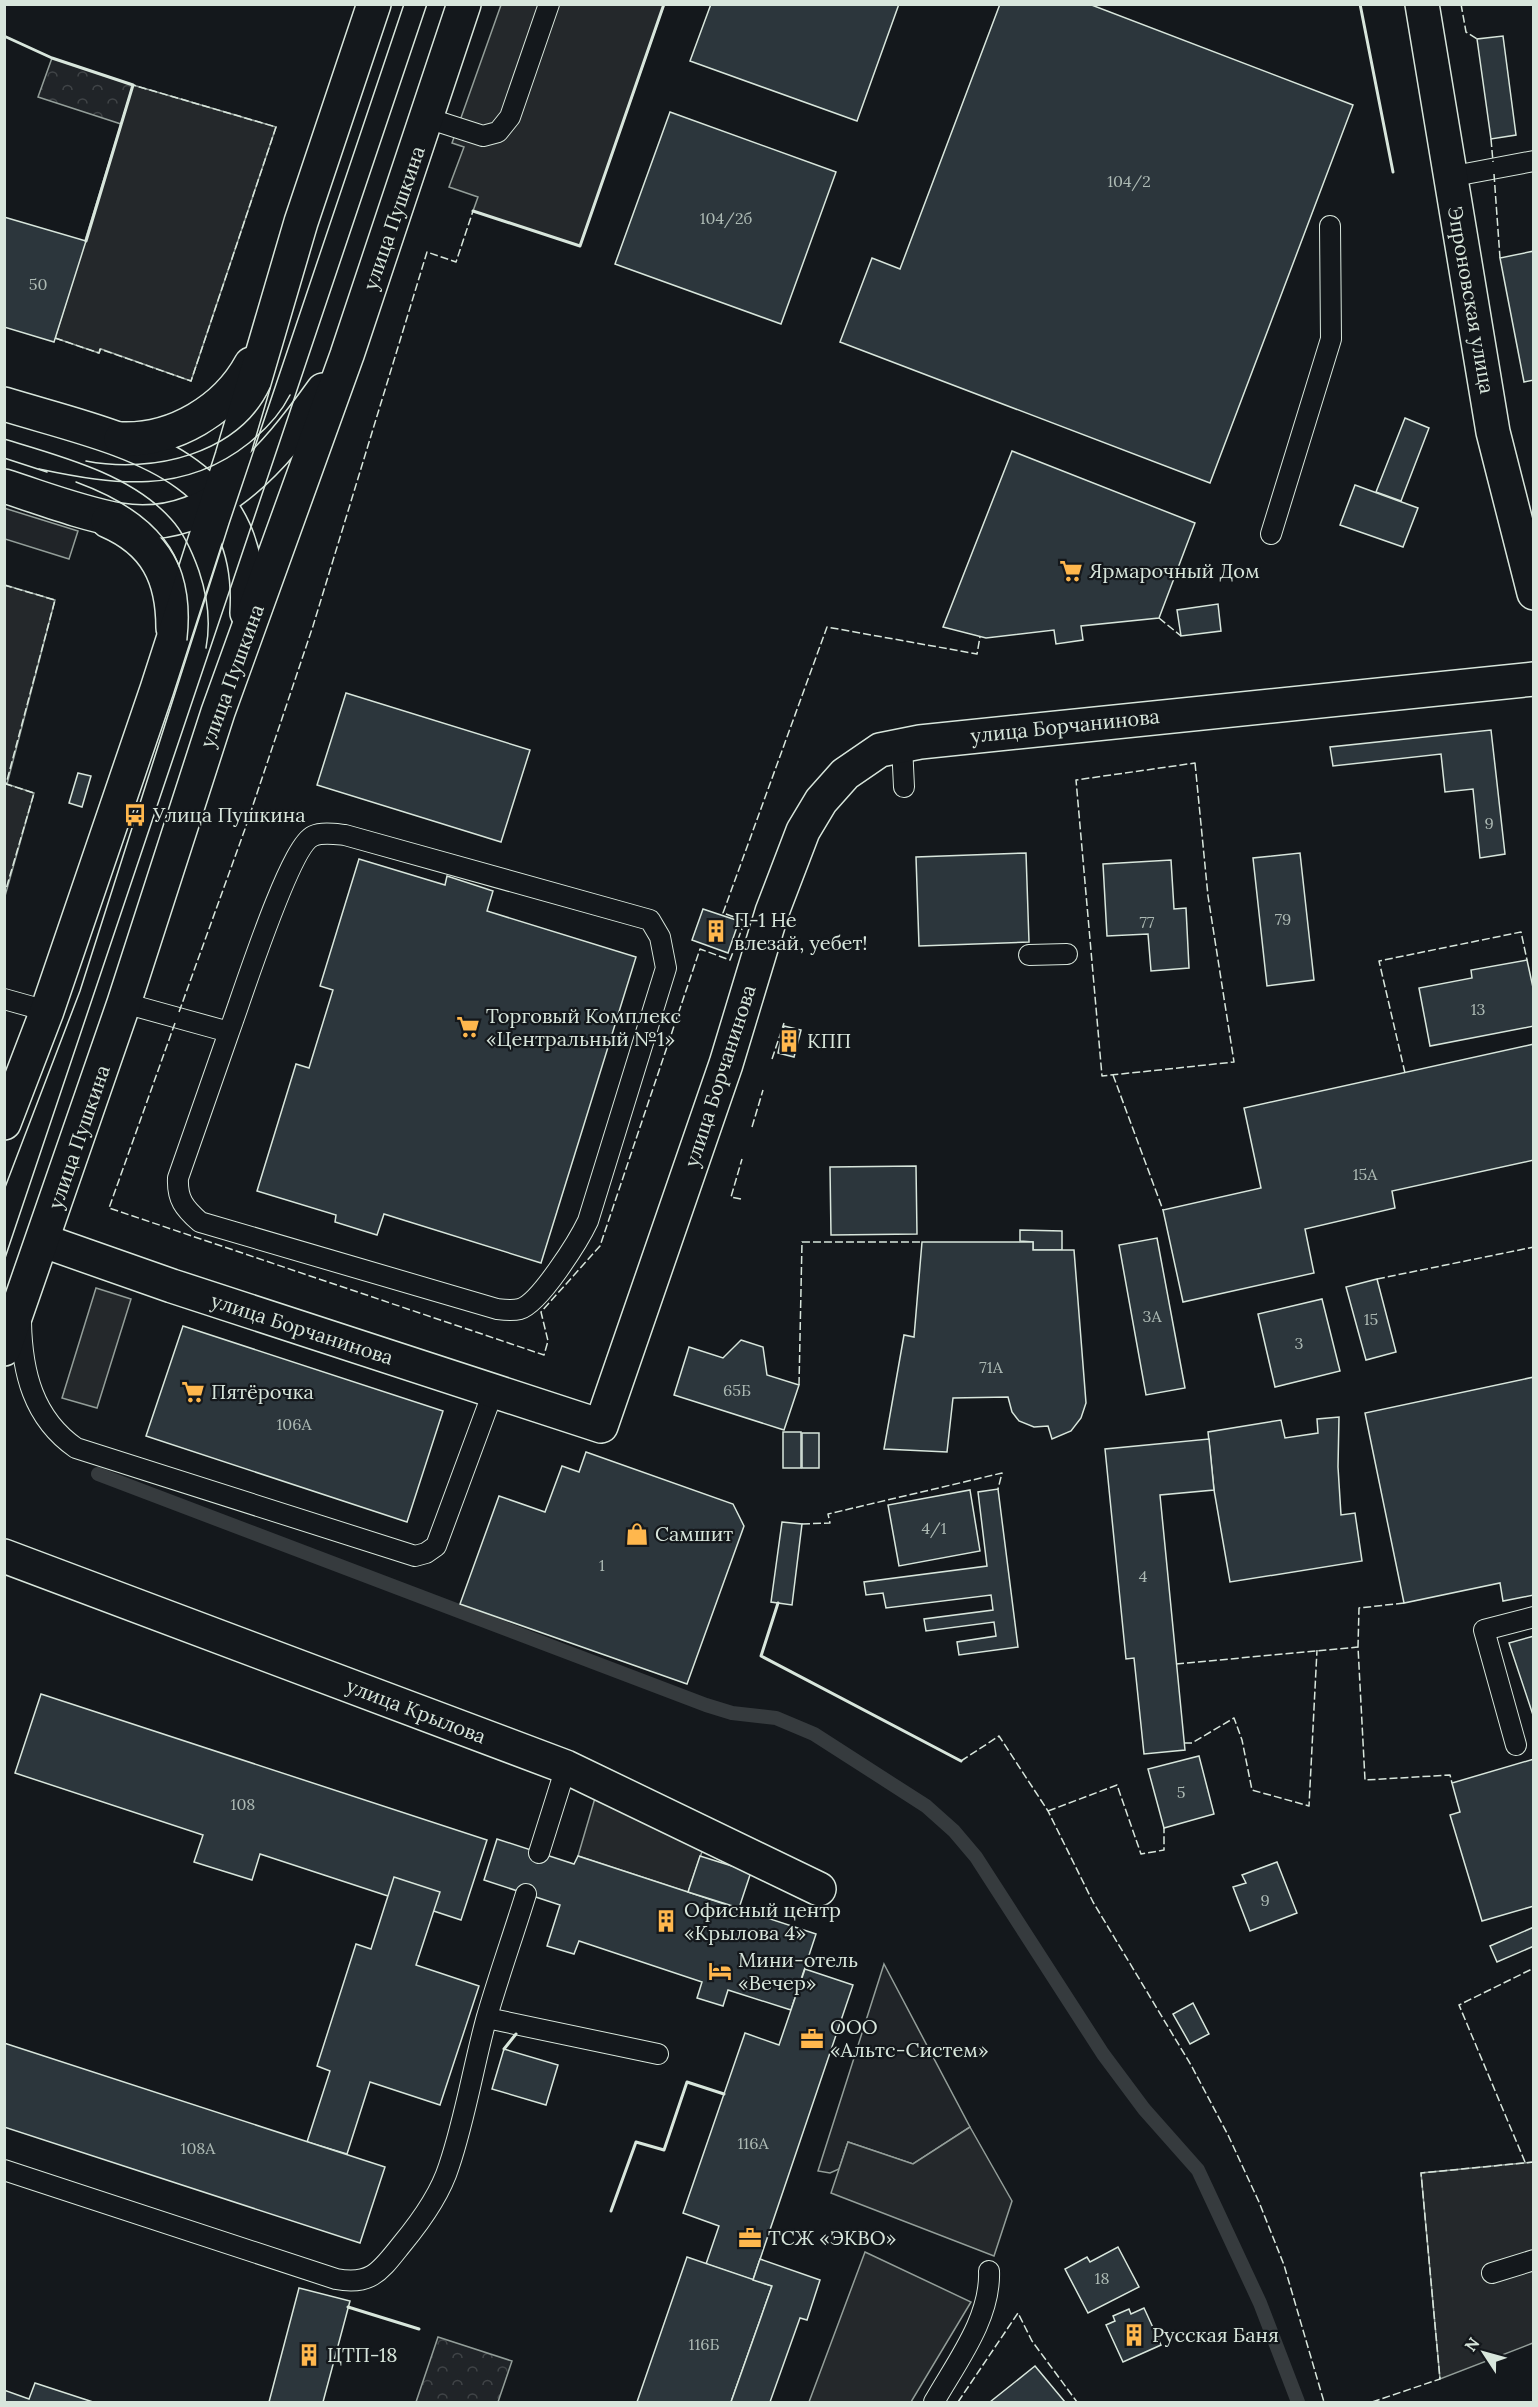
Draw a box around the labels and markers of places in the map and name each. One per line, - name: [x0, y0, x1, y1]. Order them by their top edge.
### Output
- supermarket icon: Ярмарочный Дом: [1058, 558, 1084, 584]
- place label: Ярмарочный Дом: [1089, 558, 1260, 583]
- bus stop icon: Улица Пушкина: [122, 802, 148, 828]
- place label: Улица Пушкина: [152, 802, 306, 827]
- place label: П-1 Не влезай, уебет!: [734, 907, 868, 955]
- building icon: П-1 Не влезай, уебет!: [703, 918, 729, 944]
- place label: Торговый Комплекс «Центральный №1»: [486, 1003, 681, 1051]
- supermarket icon: Торговый Комплекс «Центральный №1»: [455, 1014, 481, 1040]
- building icon: КПП: [776, 1028, 802, 1054]
- place label: КПП: [807, 1028, 851, 1053]
- supermarket icon: Пятёрочка: [180, 1379, 206, 1405]
- place label: Пятёрочка: [211, 1379, 314, 1404]
- shop icon: Самшит: [624, 1521, 650, 1547]
- place label: Самшит: [655, 1521, 733, 1546]
- place label: Офисный центр «Крылова 4»: [684, 1897, 841, 1945]
- building icon: Офисный центр «Крылова 4»: [653, 1908, 679, 1934]
- place label: Мини-отель «Вечер»: [738, 1947, 858, 1995]
- hotel icon: Мини-отель «Вечер»: [707, 1958, 733, 1984]
- place label: ООО «Альтс-Систем»: [830, 2014, 989, 2062]
- office icon: ООО «Альтс-Систем»: [799, 2026, 825, 2052]
- office icon: ТСЖ «ЭКВО»: [737, 2225, 763, 2251]
- place label: ТСЖ «ЭКВО»: [768, 2225, 896, 2250]
- building icon: Русская Баня: [1121, 2322, 1147, 2348]
- place label: Русская Баня: [1152, 2322, 1279, 2347]
- building icon: ЦТП-18: [296, 2342, 322, 2368]
- place label: ЦТП-18: [327, 2342, 397, 2367]

